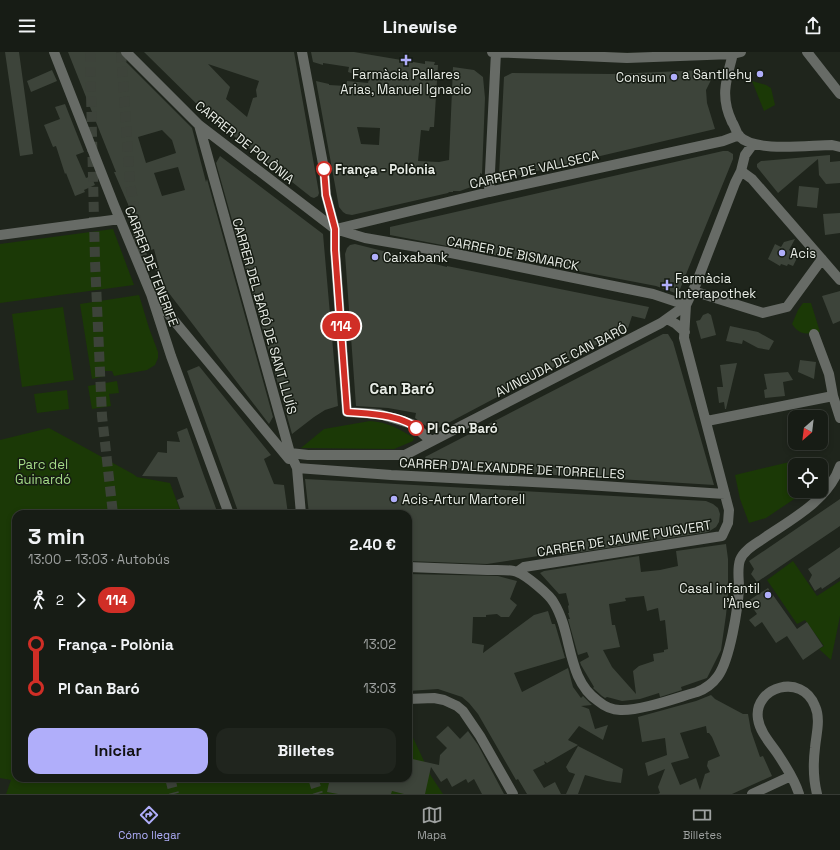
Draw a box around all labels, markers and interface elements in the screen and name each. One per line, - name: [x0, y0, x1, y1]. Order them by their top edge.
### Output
- icon: menu: [16, 15, 38, 37]
- text: Linewise: [383, 15, 457, 38]
- icon: share: [802, 15, 824, 37]
- marker: Farmàcia Pallares Arias, Manuel Ignacio: [401, 55, 411, 65]
- place label: Farmàcia Pallares Arias, Manuel Ignacio: [340, 66, 472, 98]
- place label: a Santllehy: [682, 66, 752, 83]
- place label: Consum: [616, 69, 666, 86]
- marker: a Santllehy: [755, 69, 765, 79]
- marker: Consum: [669, 72, 679, 82]
- street label: CARRER DE POLÒNIA: [192, 97, 298, 188]
- street label: CARRER DE VALLSECA: [468, 146, 600, 193]
- marker: França - Polònia: [316, 161, 332, 177]
- place label: França - Polònia: [335, 161, 436, 178]
- street label: CARRER DE TENERIFE: [121, 204, 182, 329]
- street label: CARRER DEL BARÓ DE SANT LLUÍS: [228, 216, 301, 416]
- street label: CARRER DE BISMARCK: [445, 232, 581, 275]
- place label: Acis: [790, 245, 816, 262]
- marker: Acis: [777, 248, 787, 258]
- place label: Caixabank: [383, 249, 448, 266]
- marker: Caixabank: [370, 252, 380, 262]
- place label: Farmàcia Interapothek: [675, 270, 756, 302]
- marker: Farmàcia Interapothek: [662, 280, 672, 290]
- line badge: 114: [318, 313, 364, 339]
- text: 114: [330, 317, 352, 335]
- street label: AVINGUDA DE CAN BARÓ: [492, 320, 630, 401]
- district label: Can Baró: [370, 379, 434, 398]
- north arrow: [788, 410, 828, 450]
- map controls: [788, 410, 828, 498]
- marker: Pl Can Baró: [408, 420, 424, 436]
- place label: Pl Can Baró: [427, 420, 498, 437]
- street label: CARRER D'ALEXANDRE DE TORRELLES: [399, 454, 625, 483]
- park label: Parc del Guinardó: [15, 456, 71, 488]
- button: locate: [788, 458, 828, 498]
- place label: Acis-Artur Martorell: [402, 491, 525, 508]
- marker: Acis-Artur Martorell: [389, 494, 399, 504]
- street label: CARRER DE JAUME PUIGVERT: [536, 516, 713, 561]
- text: 3 min: [28, 522, 85, 550]
- text: 2.40 €: [349, 535, 396, 554]
- text: 13:00 – 13:03 · Autobús: [28, 551, 170, 568]
- place label: Casal infantil l'Ànec: [679, 580, 760, 612]
- icon: walk: [28, 589, 50, 611]
- icon: forward: [70, 589, 92, 611]
- marker: Casal infantil l'Ànec: [763, 590, 773, 600]
- text: 114: [106, 591, 127, 609]
- text: 2: [56, 592, 64, 609]
- text: França - Polònia: [58, 635, 174, 654]
- text: 13:02: [363, 636, 396, 653]
- text: Pl Can Baró: [58, 679, 140, 698]
- text: 13:03: [363, 680, 396, 697]
- button: Iniciar: [28, 728, 208, 774]
- button: Billetes: [216, 728, 396, 774]
- tab: Cómo llegar: [118, 804, 181, 842]
- tab: Mapa: [417, 804, 446, 842]
- tab: Billetes: [683, 804, 722, 842]

